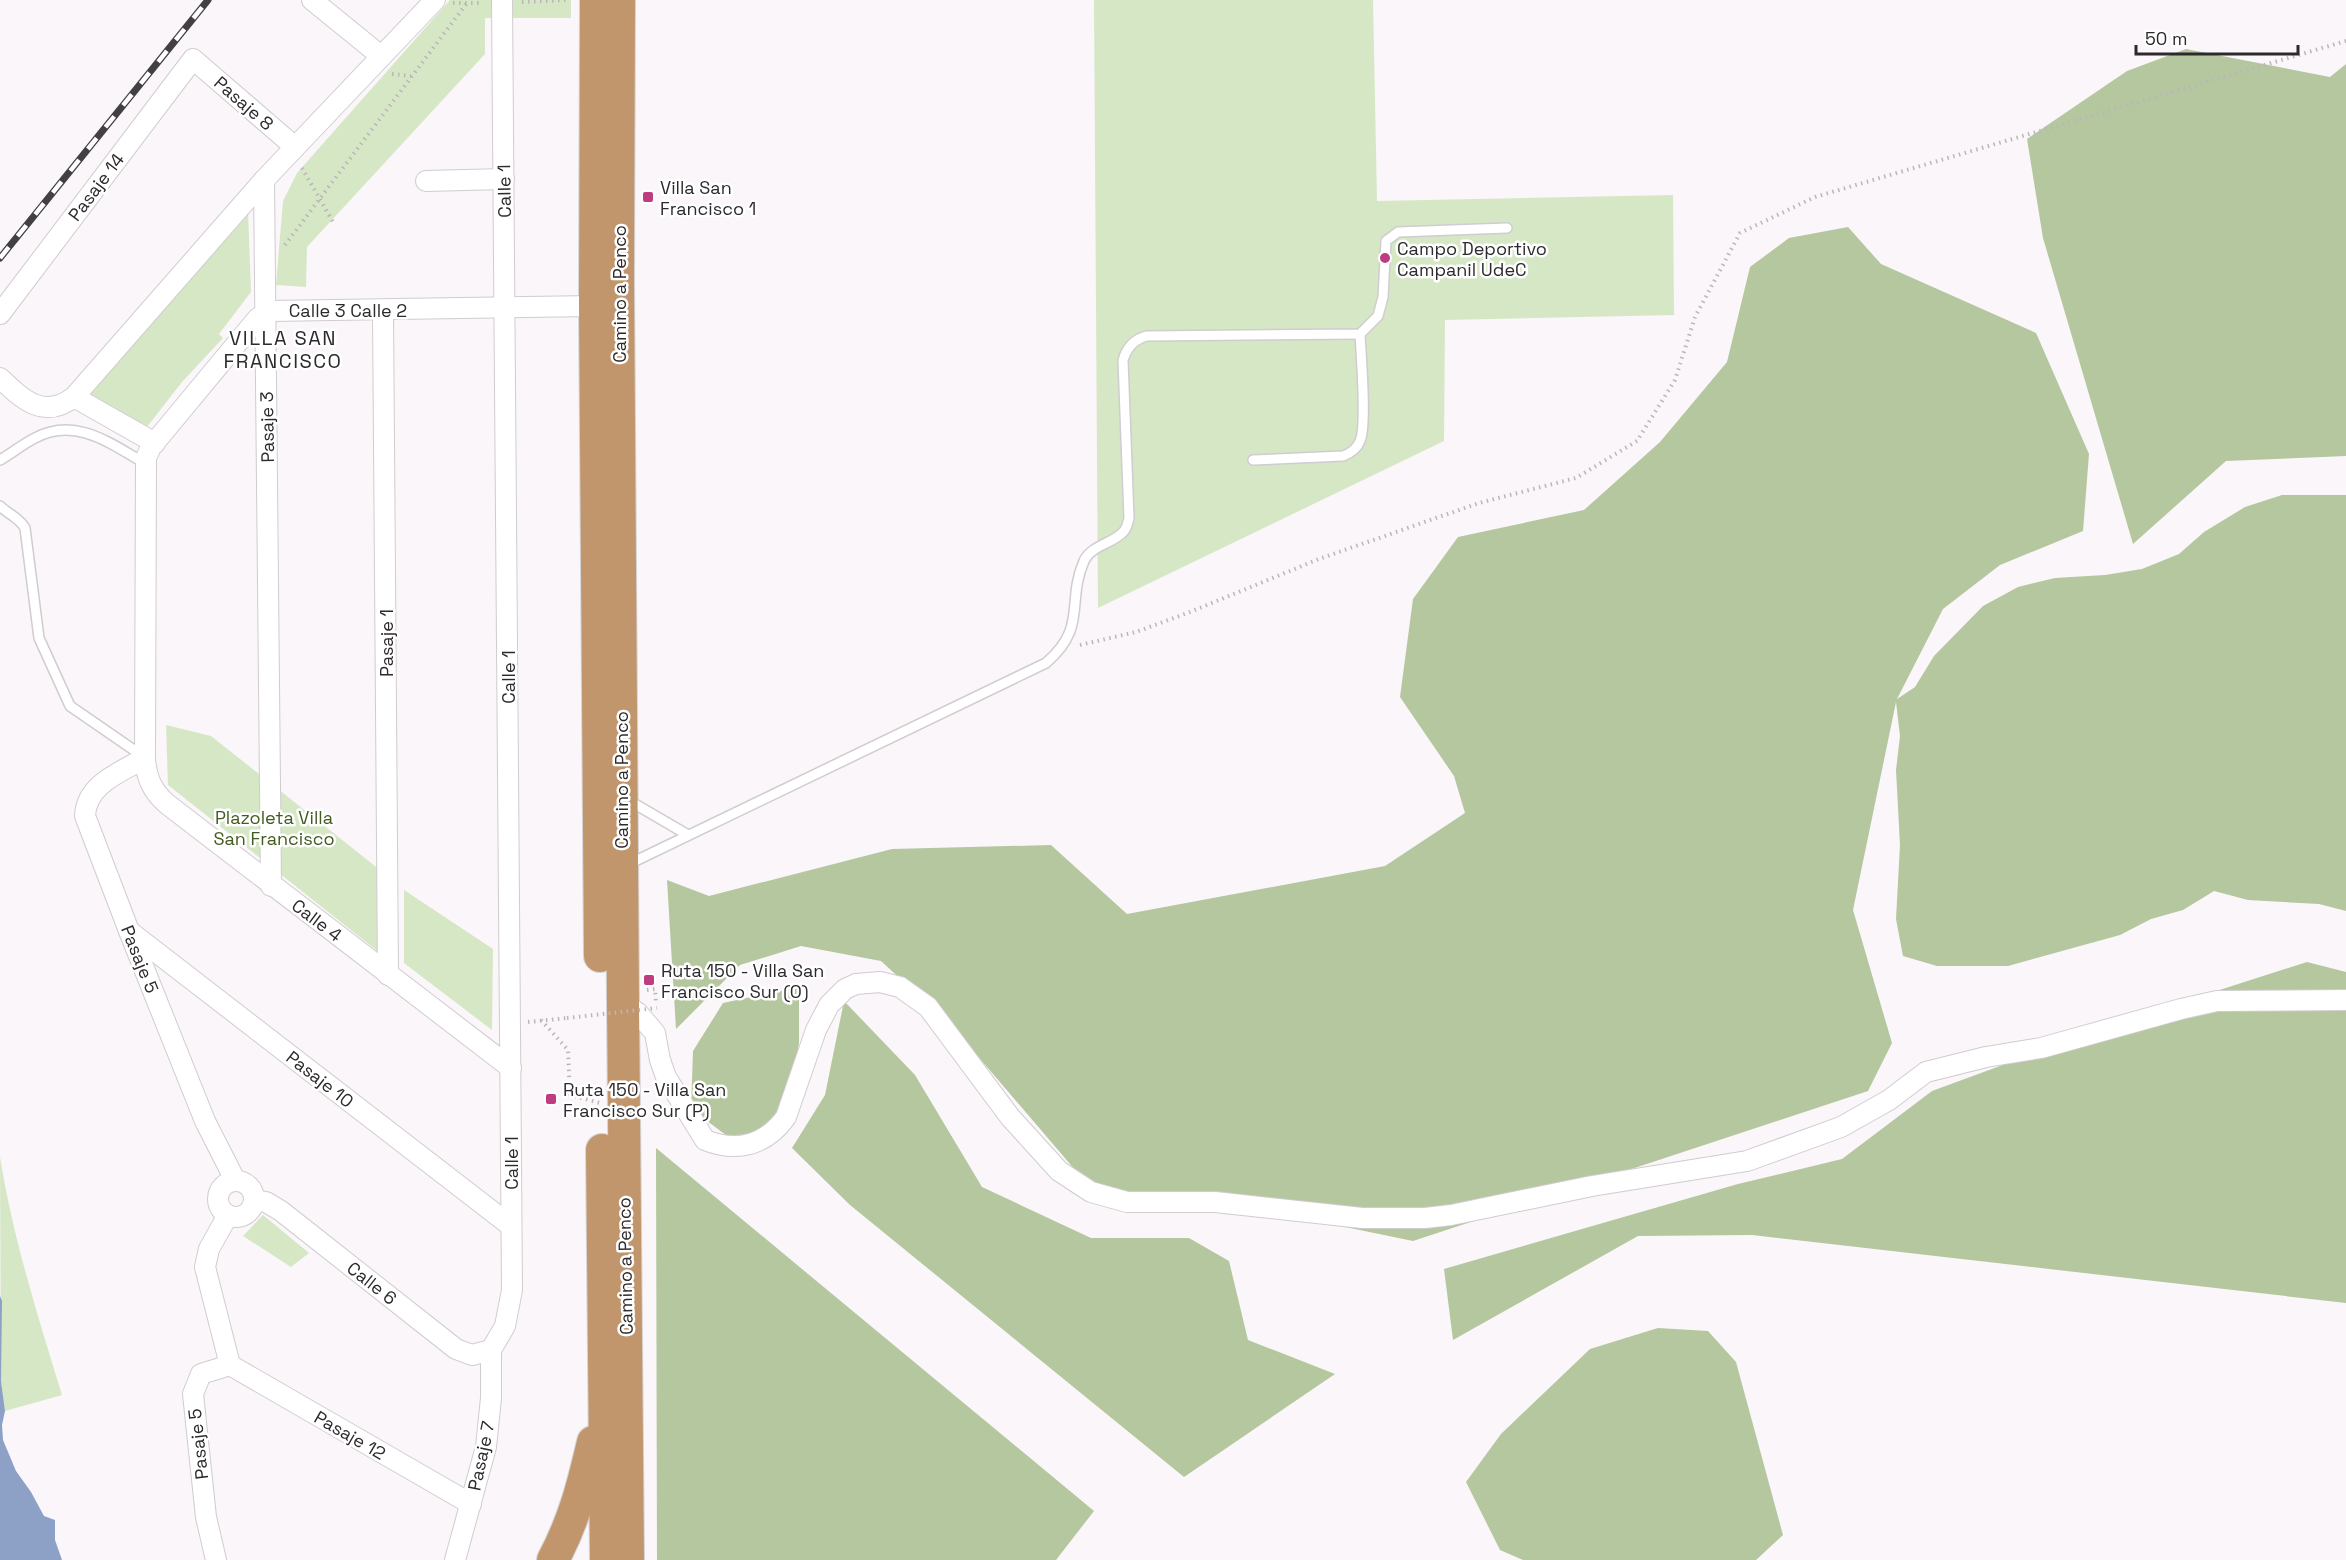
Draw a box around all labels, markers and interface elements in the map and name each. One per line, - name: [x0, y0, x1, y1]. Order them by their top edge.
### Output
- scale bar: [2136, 18, 2298, 56]
- text: 50 m: [2145, 27, 2187, 50]
- street label: Pasaje 8: [209, 71, 279, 135]
- street label: Pasaje 14: [63, 148, 129, 226]
- street label: Calle 1: [492, 164, 516, 218]
- place label: Villa San Francisco 1: [660, 176, 756, 220]
- marker: Villa San Francisco 1: [641, 190, 655, 204]
- street label: Camino a Penco: [608, 225, 631, 363]
- place label: Campo Deportivo Campanil UdeC: [1397, 237, 1547, 281]
- marker: Campo Deportivo Campanil UdeC: [1378, 251, 1392, 265]
- street label: Calle 3 Calle 2: [289, 299, 407, 322]
- district label: VILLA SAN FRANCISCO: [224, 325, 343, 374]
- street label: Pasaje 3: [255, 391, 279, 463]
- street label: Pasaje 1: [375, 609, 398, 677]
- street label: Calle 1: [497, 650, 520, 704]
- street label: Camino a Penco: [610, 711, 633, 849]
- park label: Plazoleta Villa San Francisco: [213, 806, 335, 850]
- street label: Calle 4: [287, 894, 347, 946]
- street label: Pasaje 5: [116, 922, 164, 996]
- place label: Ruta 150 - Villa San Francisco Sur (O): [661, 959, 824, 1003]
- marker: Ruta 150 - Villa San Francisco Sur (O): [642, 973, 656, 987]
- street label: Pasaje 10: [282, 1045, 358, 1113]
- place label: Ruta 150 - Villa San Francisco Sur (P): [563, 1078, 726, 1122]
- marker: Ruta 150 - Villa San Francisco Sur (P): [544, 1092, 558, 1106]
- street label: Calle 1: [500, 1136, 523, 1190]
- street label: Camino a Penco: [612, 1197, 638, 1335]
- street label: Calle 6: [342, 1256, 402, 1310]
- street label: Pasaje 12: [310, 1405, 390, 1465]
- street label: Pasaje 5: [183, 1407, 213, 1481]
- street label: Pasaje 7: [462, 1419, 500, 1493]

